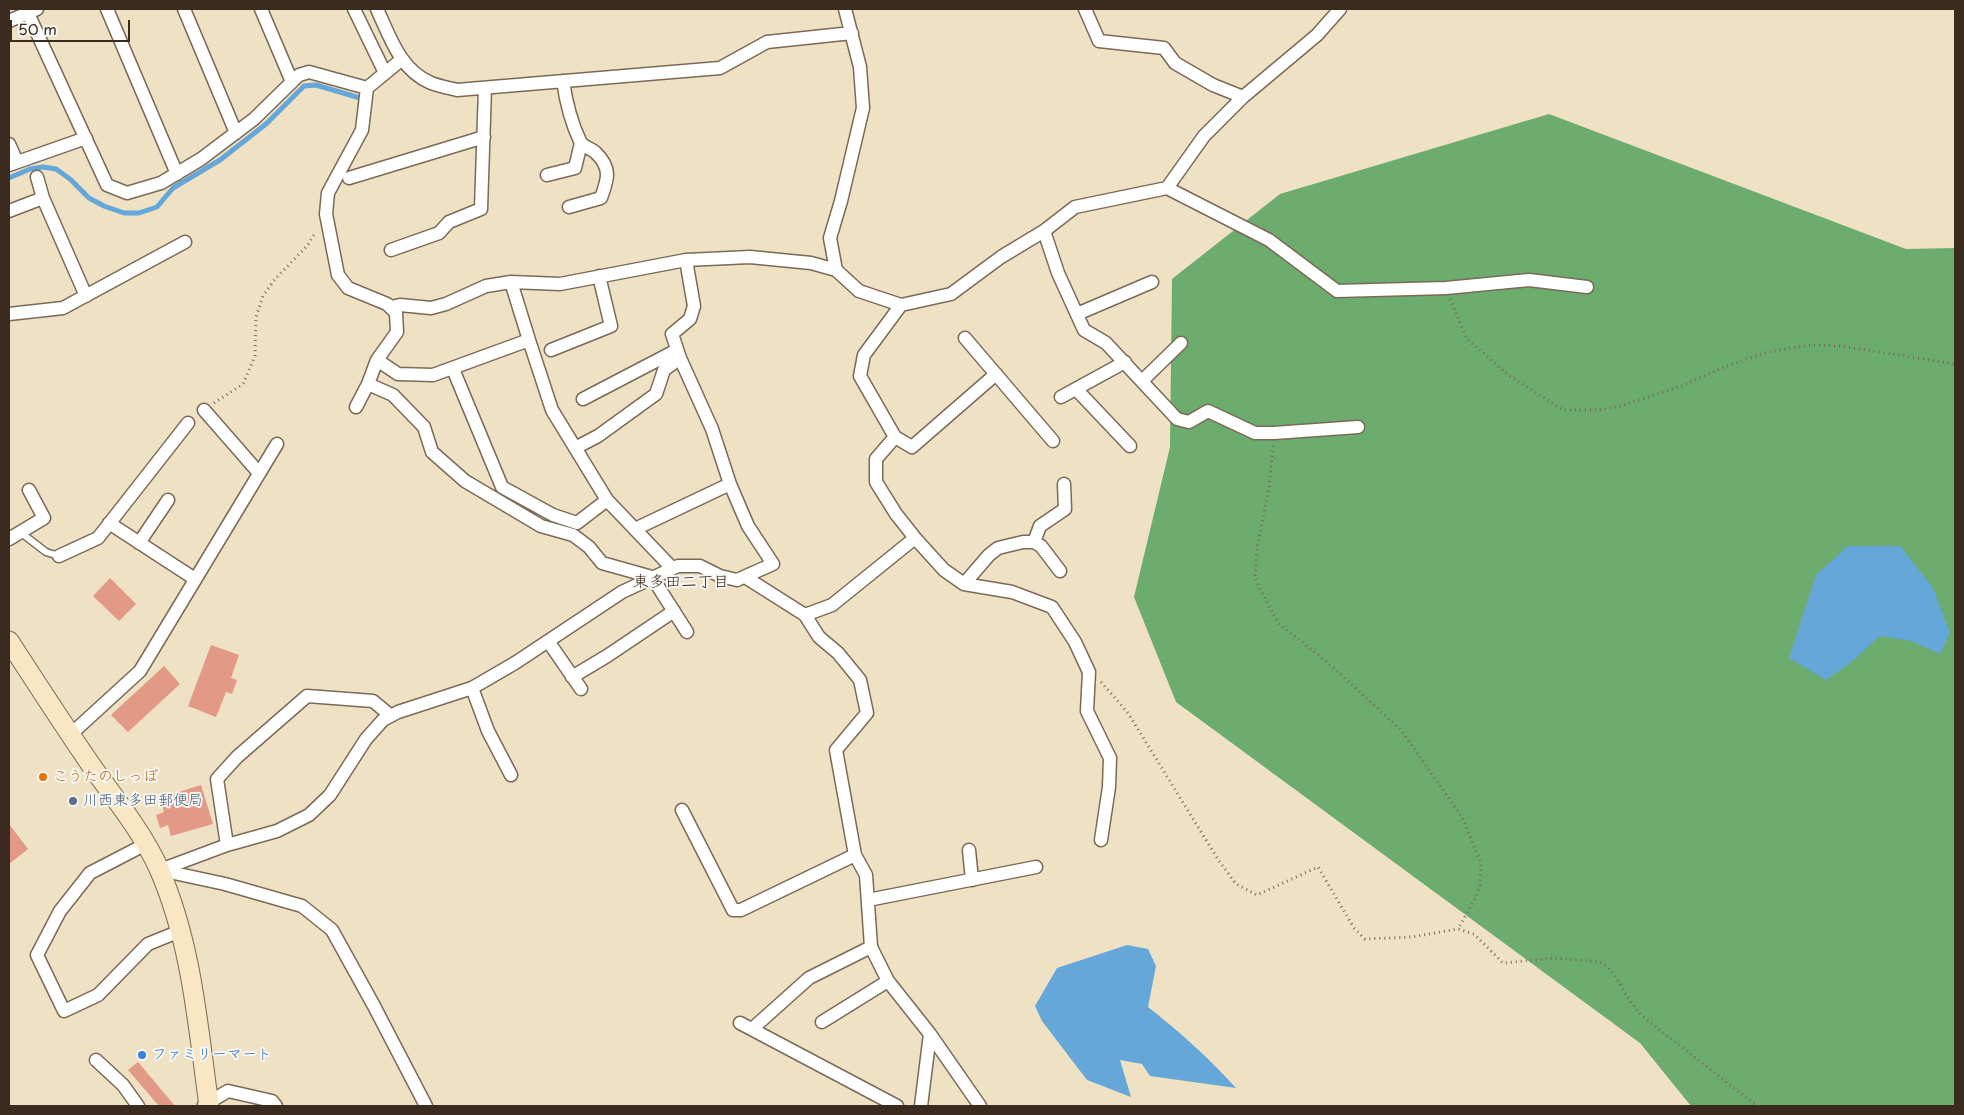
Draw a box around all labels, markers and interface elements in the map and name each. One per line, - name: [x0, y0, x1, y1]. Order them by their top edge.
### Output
- scale bar: [12, 10, 132, 42]
- text: 50 m: [18, 17, 57, 40]
- district label: 東多田二丁目: [633, 573, 729, 593]
- place label: こうたのしっぽ: [53, 768, 158, 786]
- marker: こうたのしっぽ: [37, 771, 49, 783]
- place label: 川西東多田郵便局: [83, 792, 203, 810]
- marker: 川西東多田郵便局: [67, 795, 79, 807]
- place label: ファミリーマート: [152, 1046, 272, 1064]
- marker: ファミリーマート: [136, 1049, 148, 1061]

